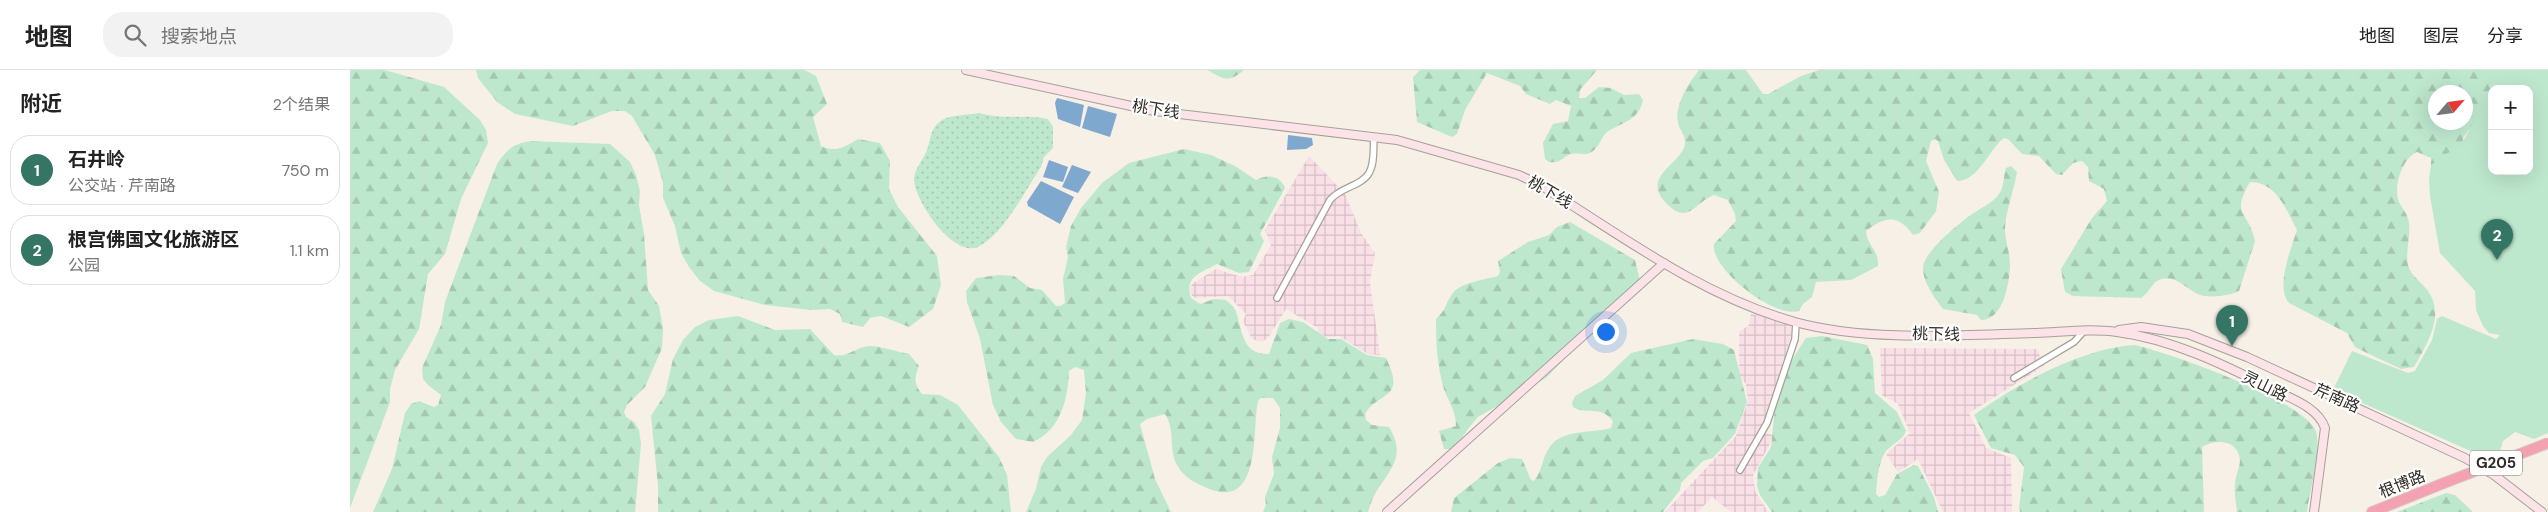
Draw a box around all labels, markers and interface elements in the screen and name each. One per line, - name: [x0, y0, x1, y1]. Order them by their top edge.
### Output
- search box: [103, 12, 453, 57]
- text: 地图: [25, 21, 73, 52]
- icon: search: [121, 21, 149, 49]
- text: 搜索地点: [161, 24, 237, 49]
- text: 地图: [2359, 24, 2395, 48]
- text: 图层: [2423, 24, 2459, 48]
- text: 分享: [2487, 24, 2523, 48]
- north arrow: [2428, 85, 2473, 130]
- map controls: [2488, 85, 2533, 175]
- button: +: [2488, 85, 2533, 130]
- text: 附近: [20, 90, 62, 118]
- text: 2个结果: [273, 94, 330, 115]
- street label: 桃下线: [1131, 95, 1181, 123]
- button: −: [2488, 130, 2533, 175]
- text: 石井岭: [68, 147, 125, 172]
- text: 1: [34, 160, 40, 181]
- text: 750 m: [282, 160, 329, 181]
- street label: 桃下线: [1524, 171, 1576, 213]
- text: 公交站 · 芹南路: [68, 175, 176, 196]
- pin: 2: [2481, 219, 2513, 260]
- text: 根宫佛国文化旅游区: [68, 227, 239, 252]
- text: 2: [32, 240, 42, 261]
- text: 1.1 km: [290, 240, 329, 261]
- text: 公园: [68, 255, 100, 276]
- pin: 1: [2216, 305, 2248, 346]
- your location: [1593, 319, 1619, 345]
- street label: 桃下线: [1912, 323, 1960, 345]
- street label: 灵山路: [2239, 366, 2291, 406]
- street label: 芹南路: [2311, 379, 2363, 417]
- road number: G205: [2470, 450, 2522, 476]
- street label: 根博路: [2376, 465, 2428, 503]

